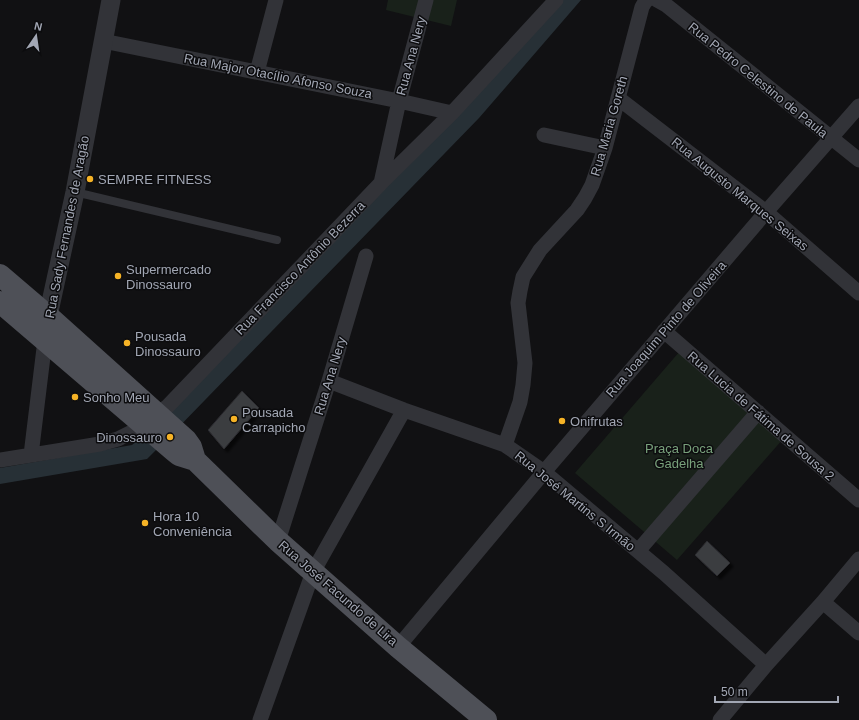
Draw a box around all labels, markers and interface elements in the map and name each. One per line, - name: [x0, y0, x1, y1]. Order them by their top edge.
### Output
- street label: Rua Ana Nery: [393, 14, 429, 97]
- north arrow: [16, 16, 56, 56]
- street label: Rua Pedro Celestino de Paula: [685, 19, 831, 141]
- text: N: [33, 20, 44, 33]
- street label: Rua Major Otacílio Afonso Souza: [183, 50, 374, 102]
- street label: Rua Maria Goreth: [588, 74, 630, 178]
- street label: Rua Sady Fernandes de Aragão: [42, 134, 92, 320]
- street label: Rua Augusto Marques Seixas: [669, 134, 812, 254]
- place label: SEMPRE FITNESS: [98, 172, 212, 187]
- marker: SEMPRE FITNESS: [85, 174, 95, 184]
- street label: Rua Francisco Antônio Bezerra: [232, 198, 368, 338]
- street label: Rua Joaquim Pinto de Oliveira: [603, 257, 730, 400]
- place label: Supermercado Dinossauro: [126, 262, 211, 292]
- marker: Supermercado Dinossauro: [113, 271, 123, 281]
- place label: Pousada Dinossauro: [135, 329, 201, 359]
- street label: Rua Ana Nery: [311, 335, 349, 417]
- marker: Pousada Dinossauro: [122, 338, 132, 348]
- street label: Rua Lucia de Fátima de Sousa 2: [685, 348, 837, 484]
- place label: Sonho Meu: [83, 390, 150, 405]
- marker: Sonho Meu: [70, 392, 80, 402]
- place label: Pousada Carrapicho: [242, 405, 306, 435]
- marker: Pousada Carrapicho: [229, 414, 239, 424]
- place label: Onifrutas: [570, 414, 623, 429]
- marker: Onifrutas: [557, 416, 567, 426]
- place label: Dinossauro: [96, 430, 162, 445]
- marker: Dinossauro: [165, 432, 175, 442]
- park label: Praça Doca Gadelha: [645, 441, 714, 471]
- street label: Rua José Martins S Irmão: [512, 448, 638, 554]
- place label: Hora 10 Conveniência: [153, 509, 233, 539]
- marker: Hora 10 Conveniência: [140, 518, 150, 528]
- street label: Rua José Facundo de Lira: [276, 537, 401, 649]
- scale bar: [715, 678, 838, 704]
- text: 50 m: [721, 685, 748, 699]

